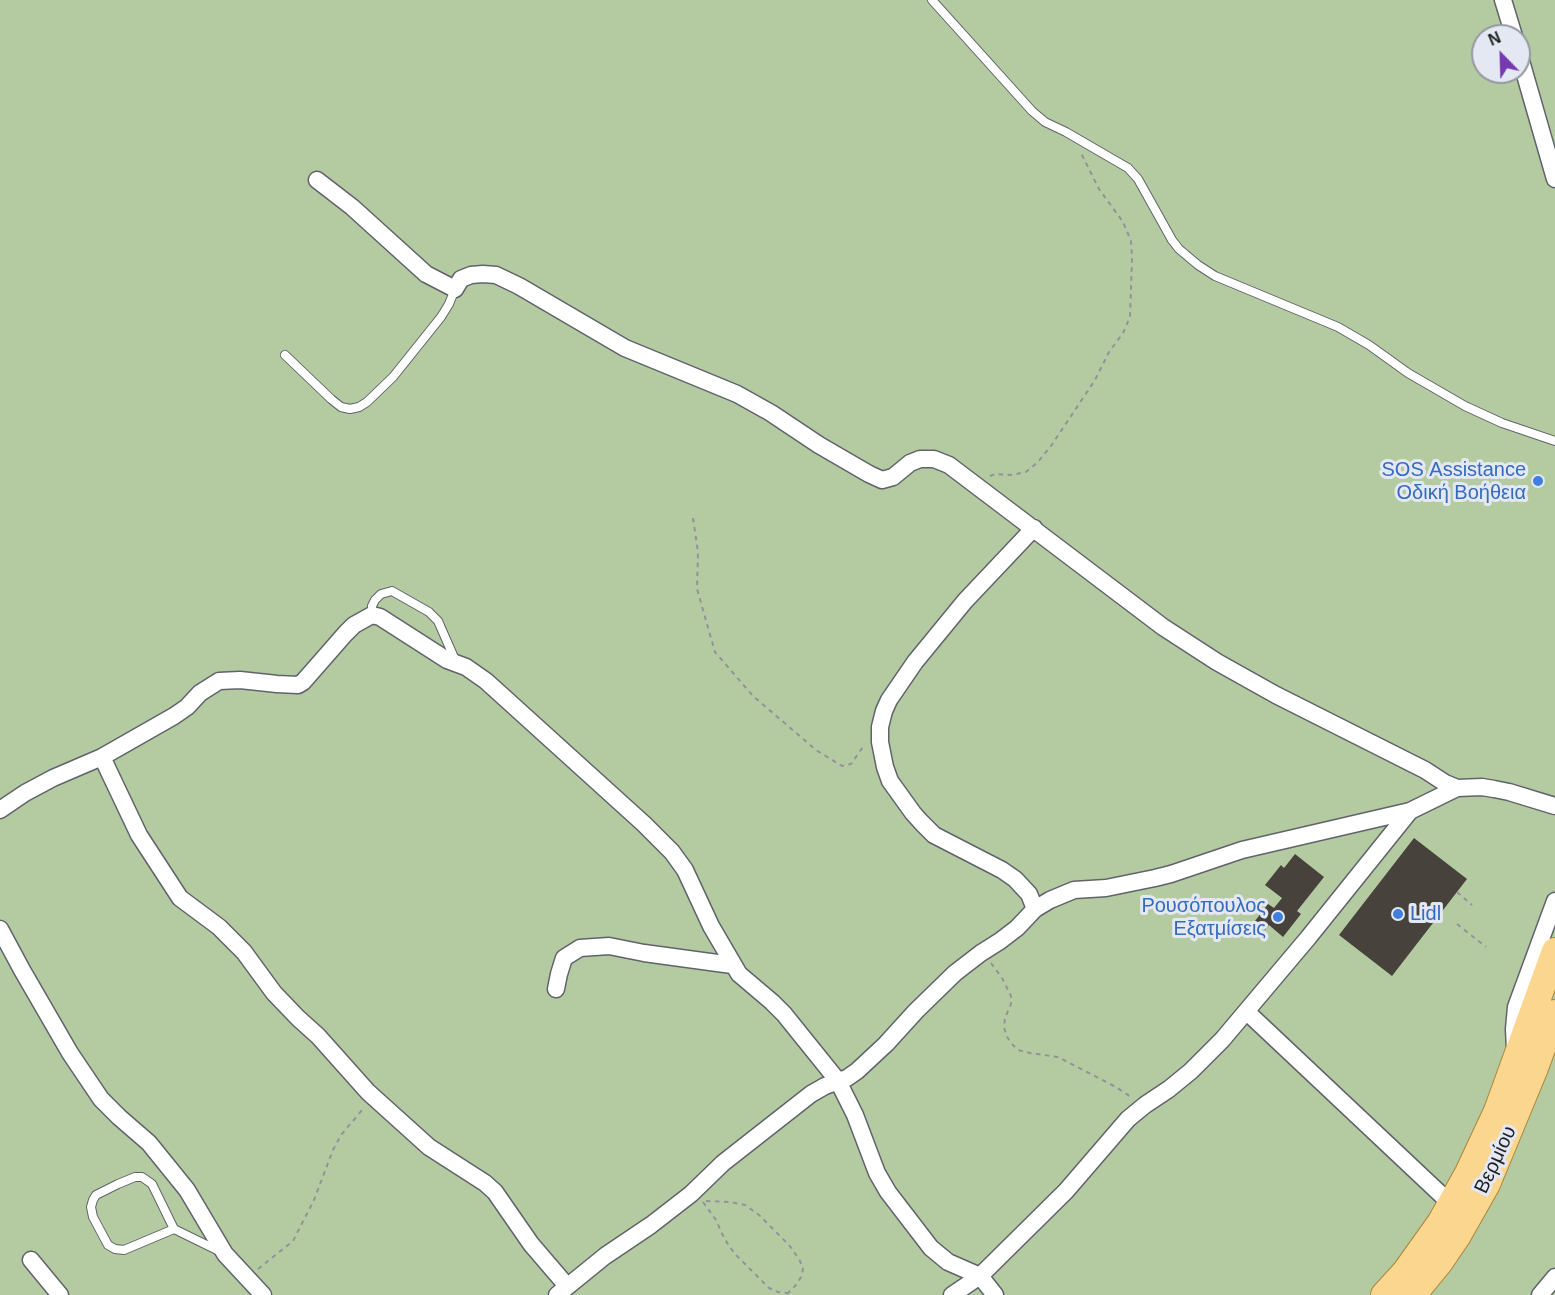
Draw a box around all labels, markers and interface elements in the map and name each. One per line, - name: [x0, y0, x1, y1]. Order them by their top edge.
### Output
- north arrow: [1471, 24, 1531, 84]
- text: N: [1486, 29, 1503, 49]
- place label: SOS Assistance Οδική Βοήθεια: [1381, 458, 1526, 505]
- marker: SOS Assistance Οδική Βοήθεια: [1531, 474, 1545, 488]
- place label: Ρουσόπουλος Εξατμίσεις: [1141, 894, 1266, 941]
- place label: Lidl: [1410, 902, 1441, 926]
- marker: Lidl: [1391, 907, 1405, 921]
- marker: Ρουσόπουλος Εξατμίσεις: [1271, 910, 1285, 924]
- street label: Βερμίου: [1470, 1122, 1522, 1198]

